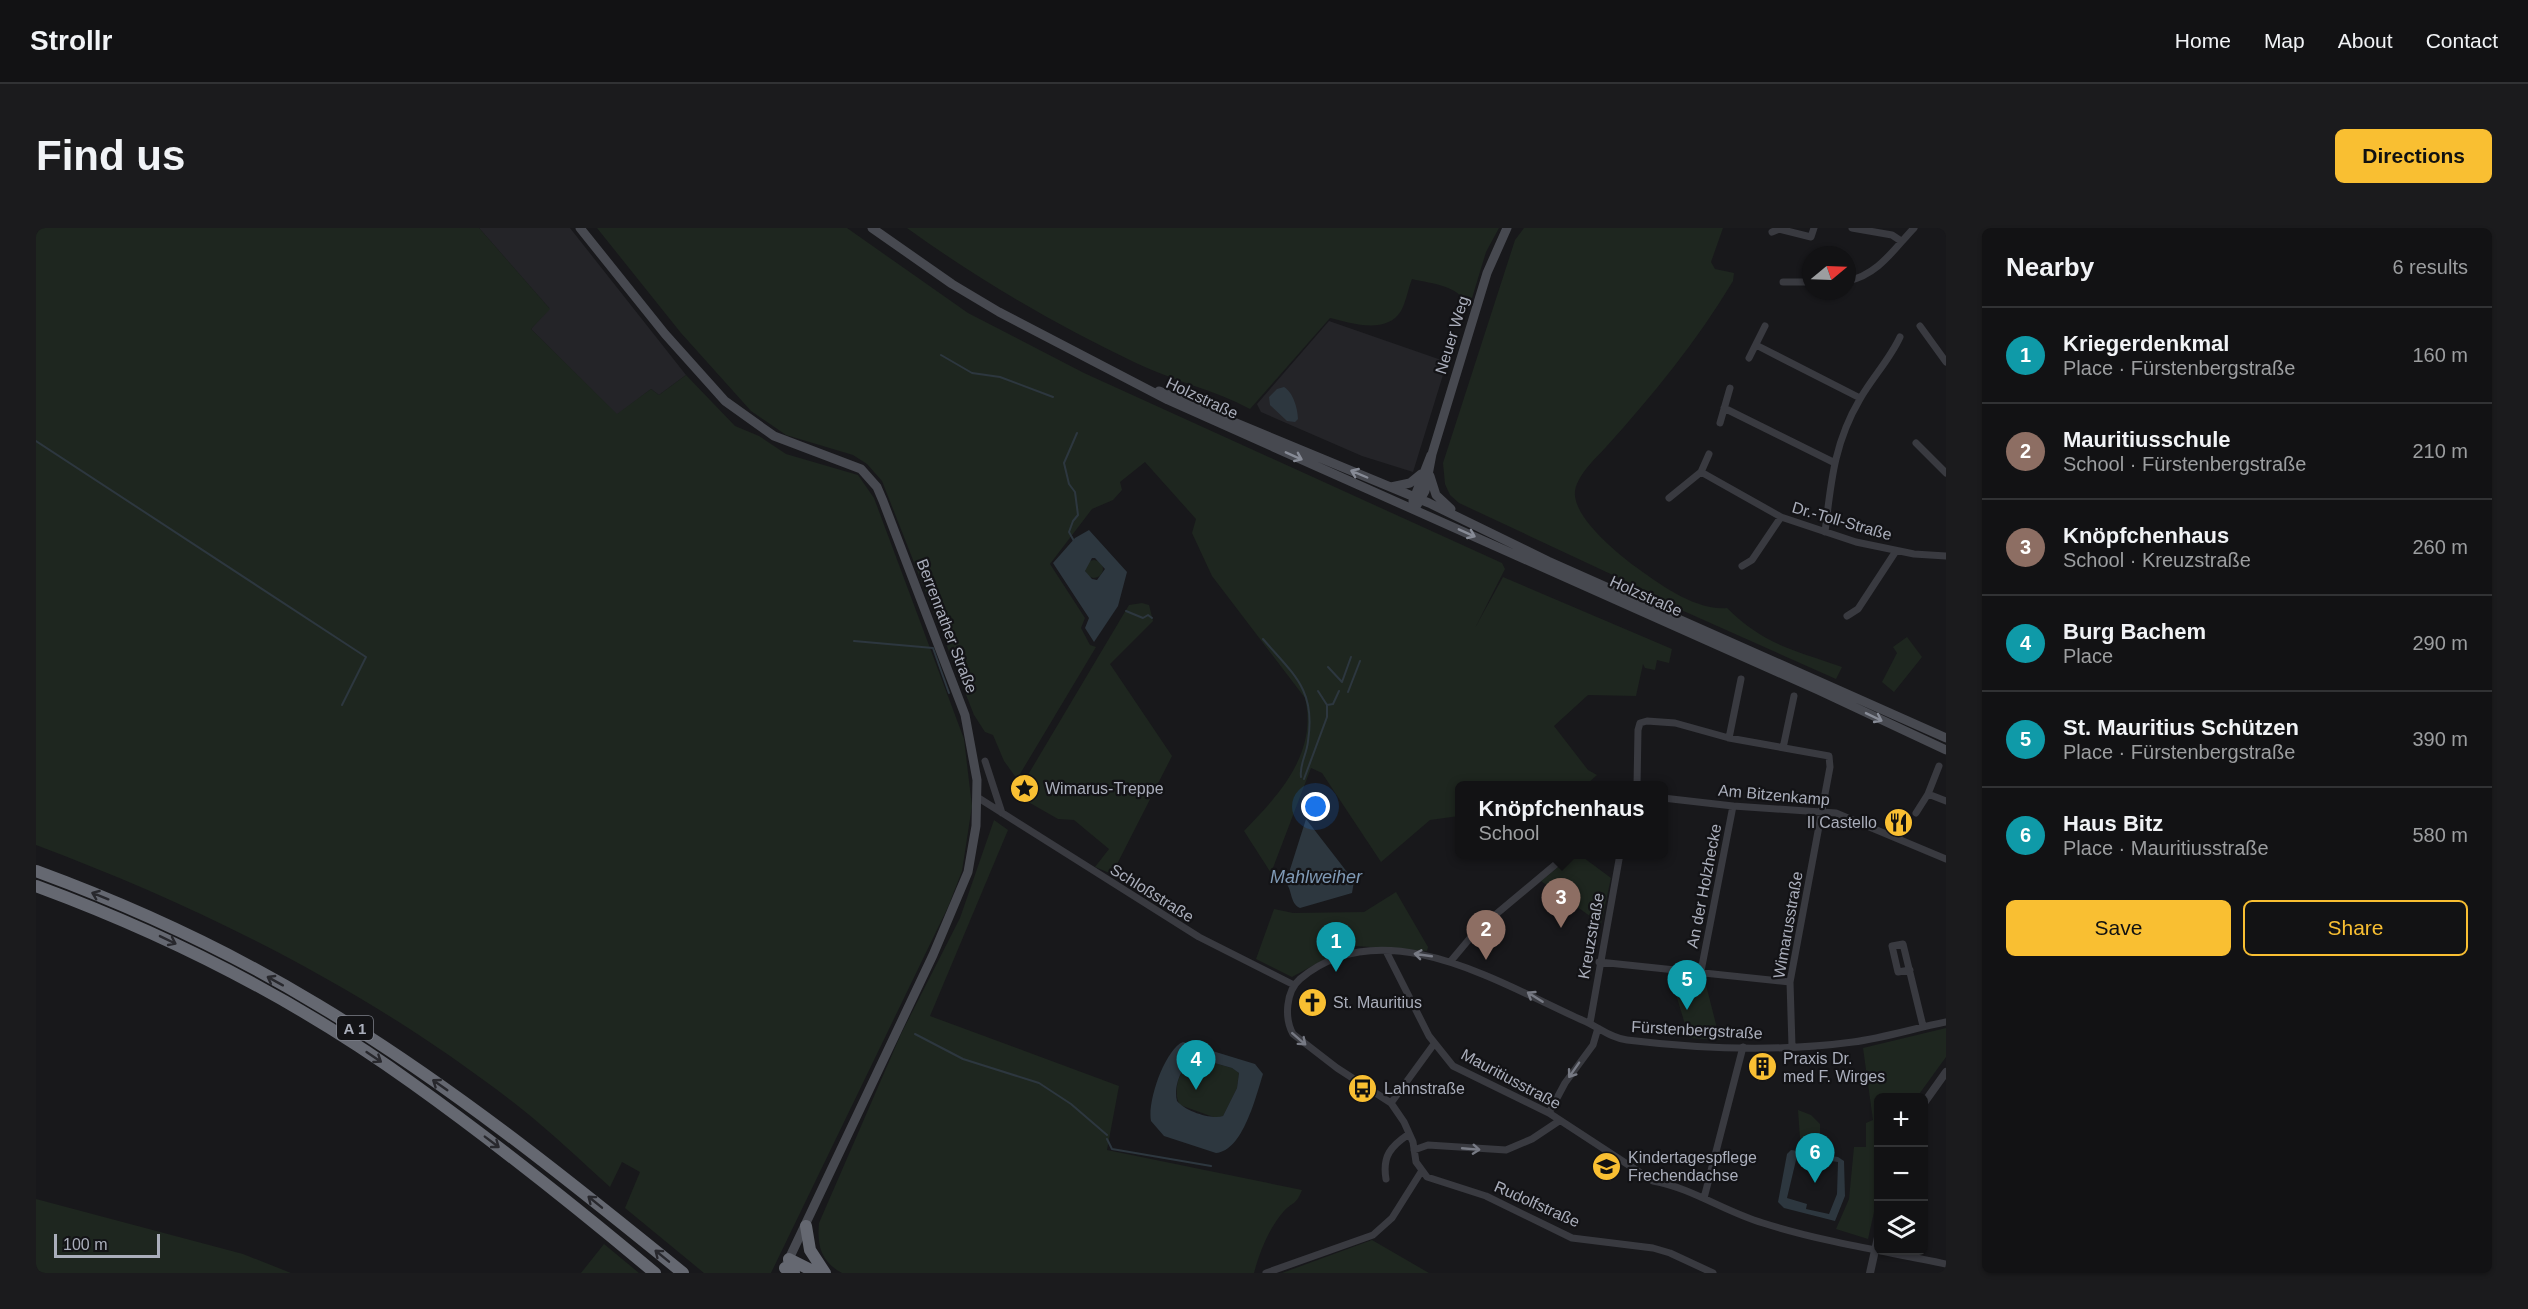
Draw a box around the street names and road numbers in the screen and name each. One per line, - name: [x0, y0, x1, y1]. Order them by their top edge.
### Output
- street label: Neuer Weg: [1432, 294, 1472, 376]
- street label: Holzstraße: [1163, 374, 1241, 422]
- street label: Dr.-Toll-Straße: [1790, 499, 1894, 543]
- street label: Berrenrather Straße: [914, 557, 980, 696]
- street label: Holzstraße: [1607, 573, 1685, 620]
- street label: Am Bitzenkamp: [1717, 782, 1831, 808]
- street label: An der Holzhecke: [1684, 822, 1724, 950]
- street label: Schloßstraße: [1107, 861, 1197, 925]
- street label: Wimarusstraße: [1770, 870, 1806, 980]
- street label: Kreuzstraße: [1575, 892, 1607, 980]
- road number: A 1: [337, 1016, 373, 1040]
- street label: Fürstenbergstraße: [1631, 1018, 1763, 1042]
- street label: Mauritiusstraße: [1458, 1046, 1564, 1112]
- street label: Rudolfstraße: [1492, 1178, 1582, 1230]

